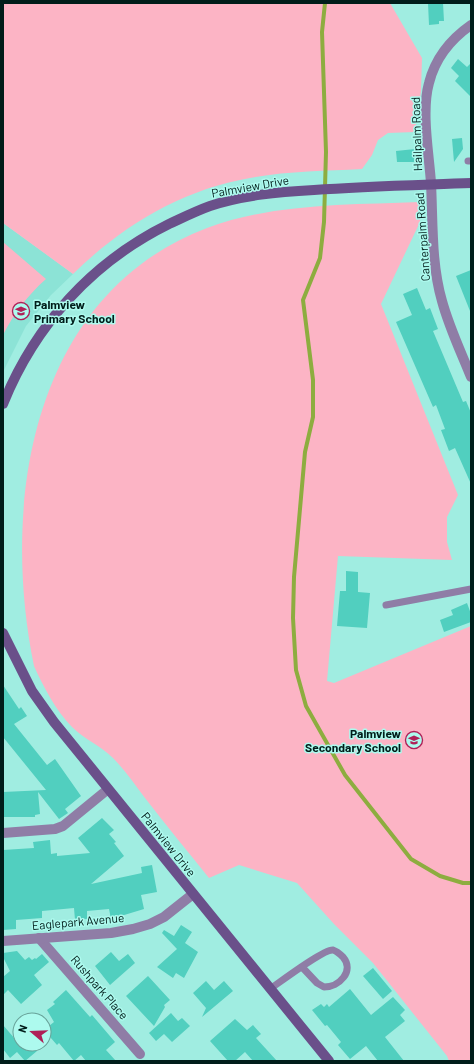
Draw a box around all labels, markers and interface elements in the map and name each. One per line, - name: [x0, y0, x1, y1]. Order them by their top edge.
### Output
- street label: Hailpalm Road: [408, 97, 424, 171]
- street label: Palmview Drive: [210, 172, 290, 200]
- street label: Canterpalm Road: [412, 192, 432, 282]
- place label: Palmview Primary School: [34, 297, 115, 325]
- school or university icon: Palmview Primary School: [11, 301, 31, 321]
- place label: Palmview Secondary School: [305, 726, 402, 754]
- school or university icon: Palmview Secondary School: [404, 730, 424, 750]
- street label: Palmview Drive: [139, 809, 199, 879]
- street label: Eaglepark Avenue: [31, 910, 125, 932]
- street label: Rushpark Place: [68, 952, 132, 1022]
- north arrow: [12, 1012, 52, 1052]
- text: N: [15, 1023, 29, 1034]

